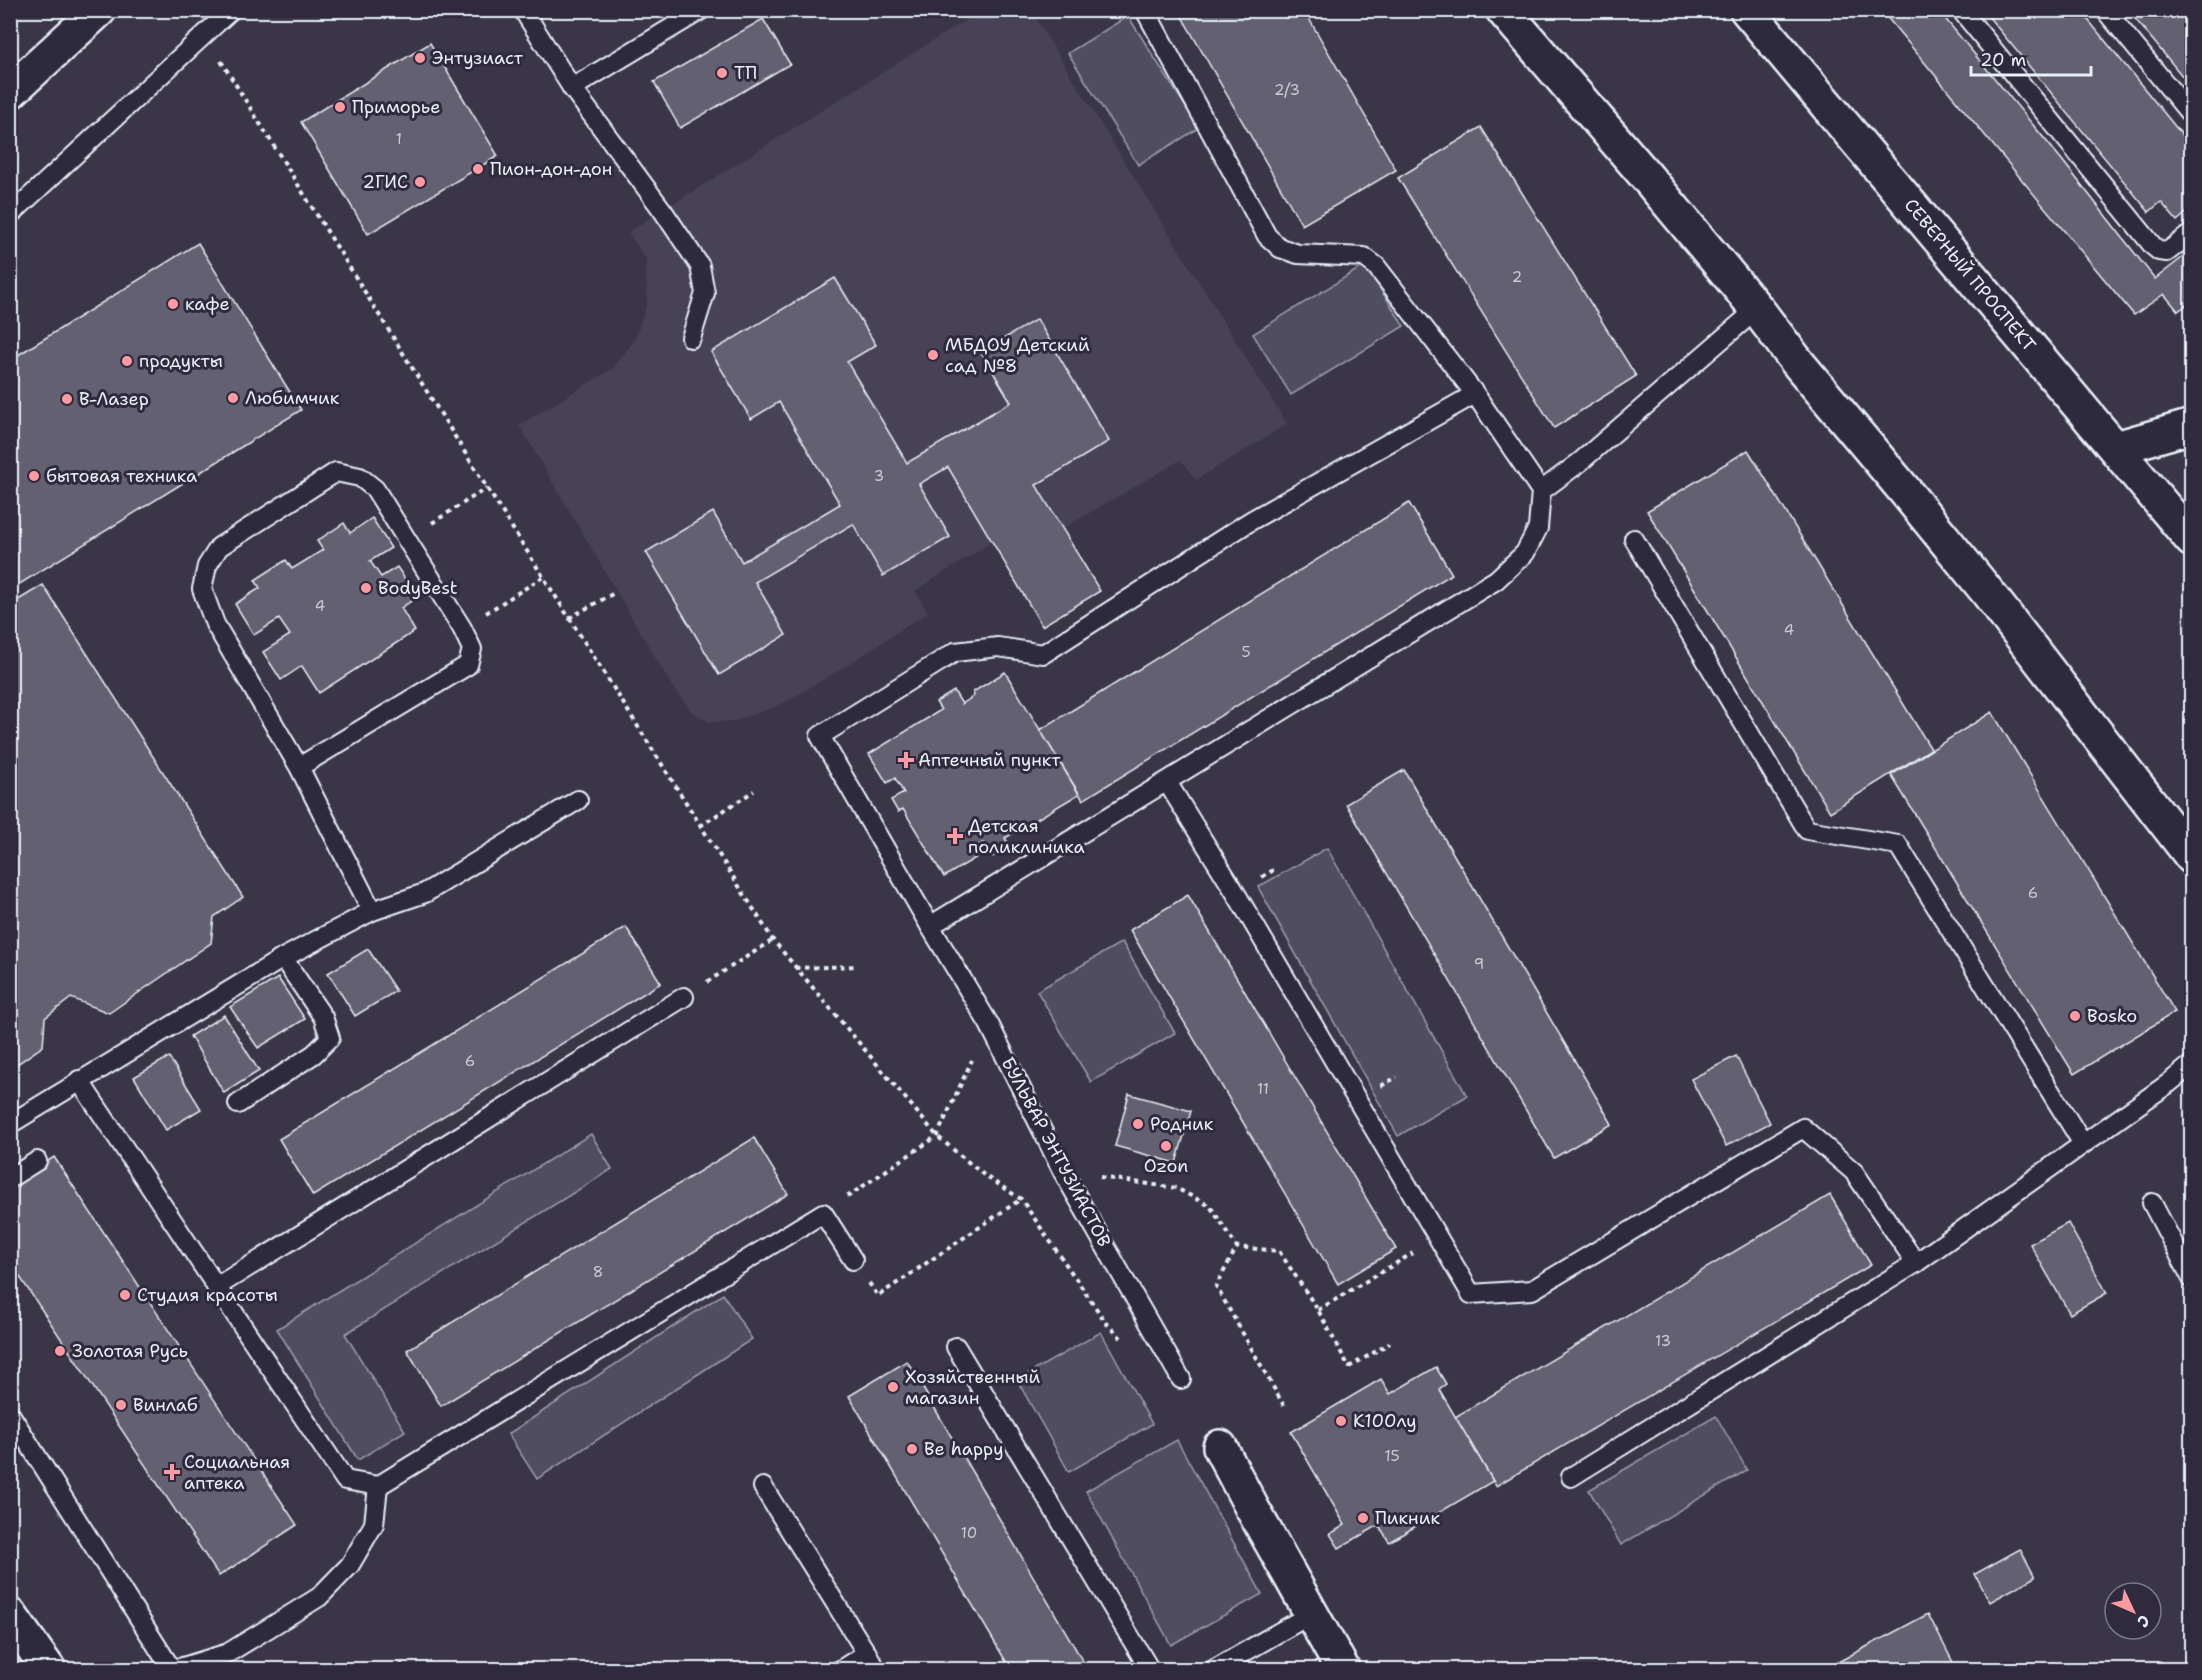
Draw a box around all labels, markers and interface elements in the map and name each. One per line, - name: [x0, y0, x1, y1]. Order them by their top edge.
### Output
- scale bar: [1971, 39, 2091, 77]
- place label: Энтузиаст: [432, 46, 524, 70]
- text: 20 m: [1980, 48, 2026, 72]
- marker: Энтузиаст: [413, 51, 427, 65]
- place label: ТП: [734, 61, 757, 85]
- marker: ТП: [715, 66, 729, 80]
- house number: 2/3: [1274, 80, 1300, 100]
- place label: Приморье: [352, 95, 440, 119]
- marker: Приморье: [333, 100, 347, 114]
- house number: 1: [396, 129, 402, 149]
- place label: Пион-дон-дон: [490, 157, 612, 181]
- marker: Пион-дон-дон: [471, 162, 485, 176]
- place label: 2ГИС: [362, 170, 408, 194]
- marker: 2ГИС: [413, 175, 427, 189]
- street label: СЕВЕРНЫЙ ПРОСПЕКТ: [1899, 193, 2041, 357]
- house number: 2: [1512, 267, 1522, 287]
- place label: кафе: [185, 292, 230, 316]
- marker: кафе: [166, 297, 180, 311]
- place label: МБДОУ Детский сад №8: [945, 333, 1090, 378]
- marker: МБДОУ Детский сад №8: [926, 348, 940, 362]
- place label: продукты: [139, 349, 223, 373]
- marker: продукты: [120, 354, 134, 368]
- place label: Любимчик: [245, 386, 340, 410]
- place label: В-Лазер: [79, 387, 149, 411]
- marker: Любимчик: [226, 391, 240, 405]
- marker: В-Лазер: [60, 392, 74, 406]
- place label: бытовая техника: [46, 464, 197, 488]
- house number: 3: [874, 466, 884, 486]
- marker: бытовая техника: [27, 469, 41, 483]
- place label: BodyBest: [378, 576, 458, 600]
- marker: BodyBest: [359, 581, 373, 595]
- house number: 4: [315, 596, 325, 616]
- house number: 4: [1784, 620, 1794, 640]
- house number: 5: [1241, 642, 1251, 662]
- place label: Аптечный пункт: [918, 748, 1061, 772]
- marker: Аптечный пункт: [899, 753, 913, 767]
- place label: Детская поликлиника: [968, 814, 1085, 859]
- marker: Детская поликлиника: [946, 827, 964, 845]
- house number: 6: [2028, 883, 2038, 903]
- house number: 9: [1474, 954, 1484, 974]
- place label: Bosko: [2087, 1004, 2137, 1028]
- marker: Bosko: [2068, 1009, 2082, 1023]
- house number: 6: [465, 1051, 475, 1071]
- street label: БУЛЬВАР ЭНТУЗИАСТОВ: [996, 1053, 1116, 1251]
- house number: 11: [1257, 1079, 1269, 1099]
- place label: Родник: [1150, 1112, 1214, 1136]
- marker: Родник: [1131, 1117, 1145, 1131]
- marker: Ozon: [1159, 1139, 1173, 1153]
- place label: Ozon: [1144, 1154, 1188, 1178]
- house number: 8: [593, 1262, 603, 1282]
- place label: Студия красоты: [137, 1283, 278, 1307]
- marker: Студия красоты: [118, 1288, 132, 1302]
- house number: 13: [1655, 1331, 1671, 1351]
- place label: Золотая Русь: [72, 1339, 188, 1363]
- marker: Золотая Русь: [53, 1344, 67, 1358]
- place label: Хозяйственный магазин: [905, 1365, 1040, 1410]
- marker: Хозяйственный магазин: [886, 1380, 900, 1394]
- place label: Винлаб: [133, 1393, 198, 1417]
- marker: Винлаб: [114, 1398, 128, 1412]
- place label: К100лу: [1353, 1409, 1417, 1433]
- marker: К100лу: [1334, 1414, 1348, 1428]
- place label: Be happy: [924, 1437, 1004, 1461]
- marker: Be happy: [905, 1442, 919, 1456]
- house number: 15: [1384, 1446, 1400, 1466]
- place label: Социальная аптека: [184, 1450, 290, 1495]
- marker: Социальная аптека: [165, 1465, 179, 1479]
- place label: Пикник: [1375, 1506, 1440, 1530]
- marker: Пикник: [1356, 1511, 1370, 1525]
- house number: 10: [961, 1523, 977, 1543]
- north arrow: [2103, 1581, 2163, 1641]
- text: С: [2132, 1610, 2154, 1632]

